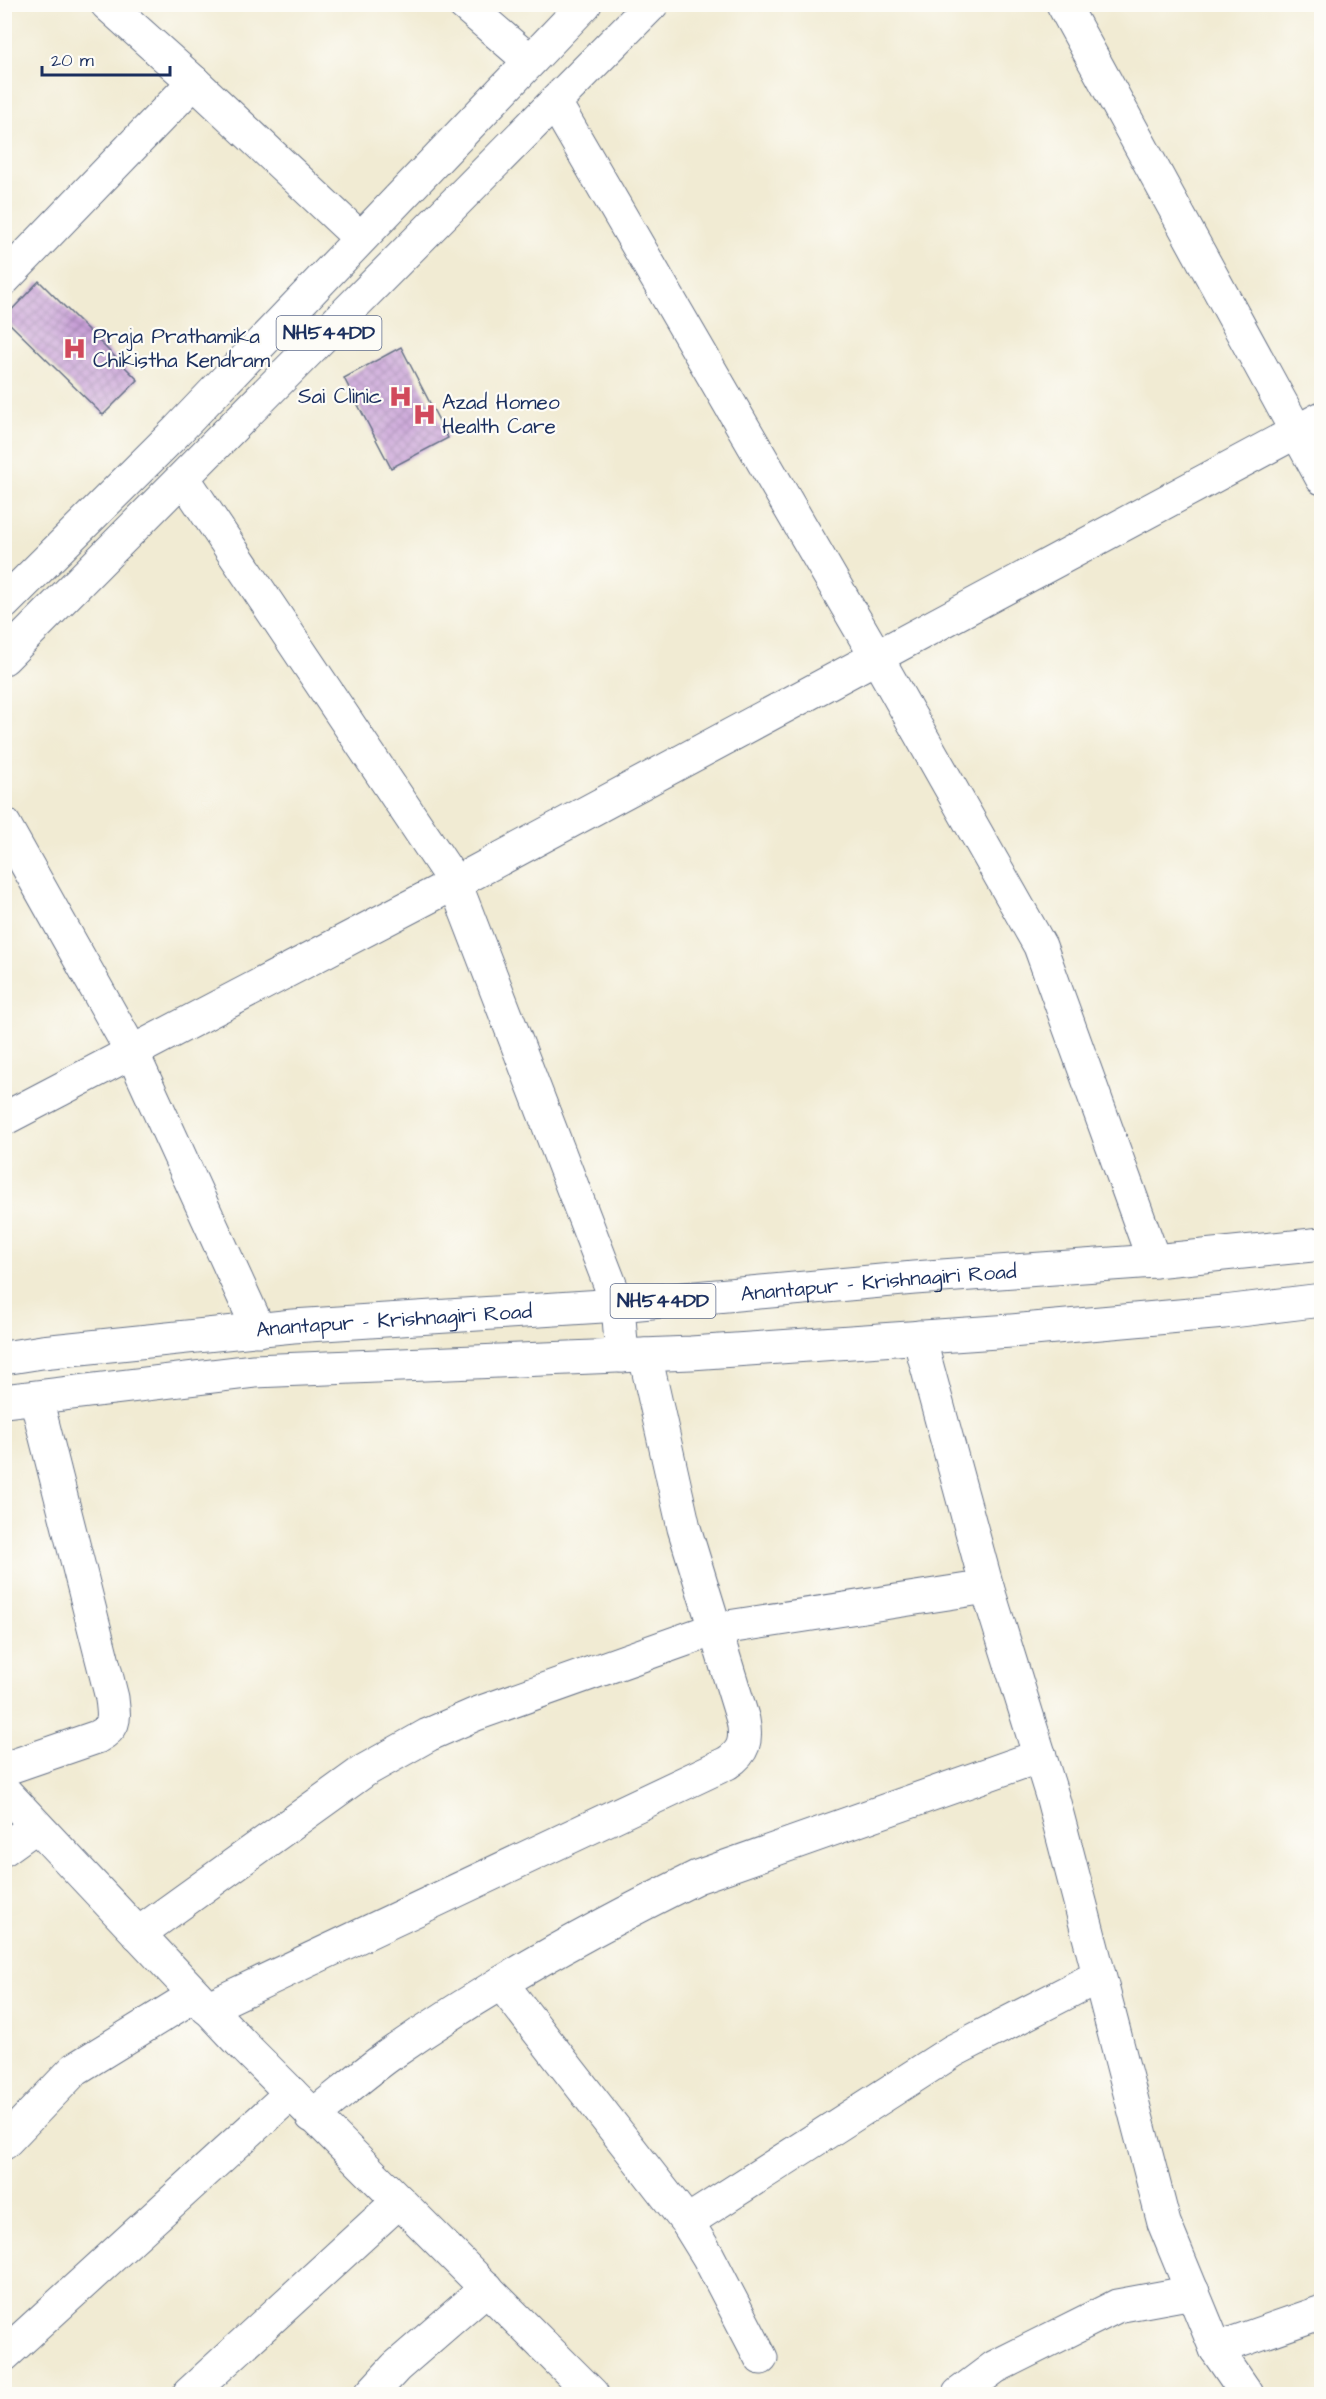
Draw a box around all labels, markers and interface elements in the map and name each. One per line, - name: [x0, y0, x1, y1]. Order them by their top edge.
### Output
- scale bar: [42, 39, 170, 77]
- text: 20 m: [51, 48, 94, 73]
- road number: NH544DD: [276, 316, 382, 350]
- place label: Praja Prathamika Chikistha Kendram: [93, 322, 271, 375]
- hospital icon: Praja Prathamika Chikistha Kendram: [62, 335, 88, 361]
- place label: Sai Clinic: [298, 382, 382, 411]
- hospital icon: Sai Clinic: [387, 383, 413, 409]
- place label: Azad Homeo Health Care: [442, 388, 560, 441]
- hospital icon: Azad Homeo Health Care: [411, 401, 437, 427]
- street label: Anantapur - Krishnagiri Road: [739, 1256, 1018, 1308]
- road number: NH544DD: [610, 1284, 716, 1318]
- street label: Anantapur - Krishnagiri Road: [254, 1296, 533, 1344]

